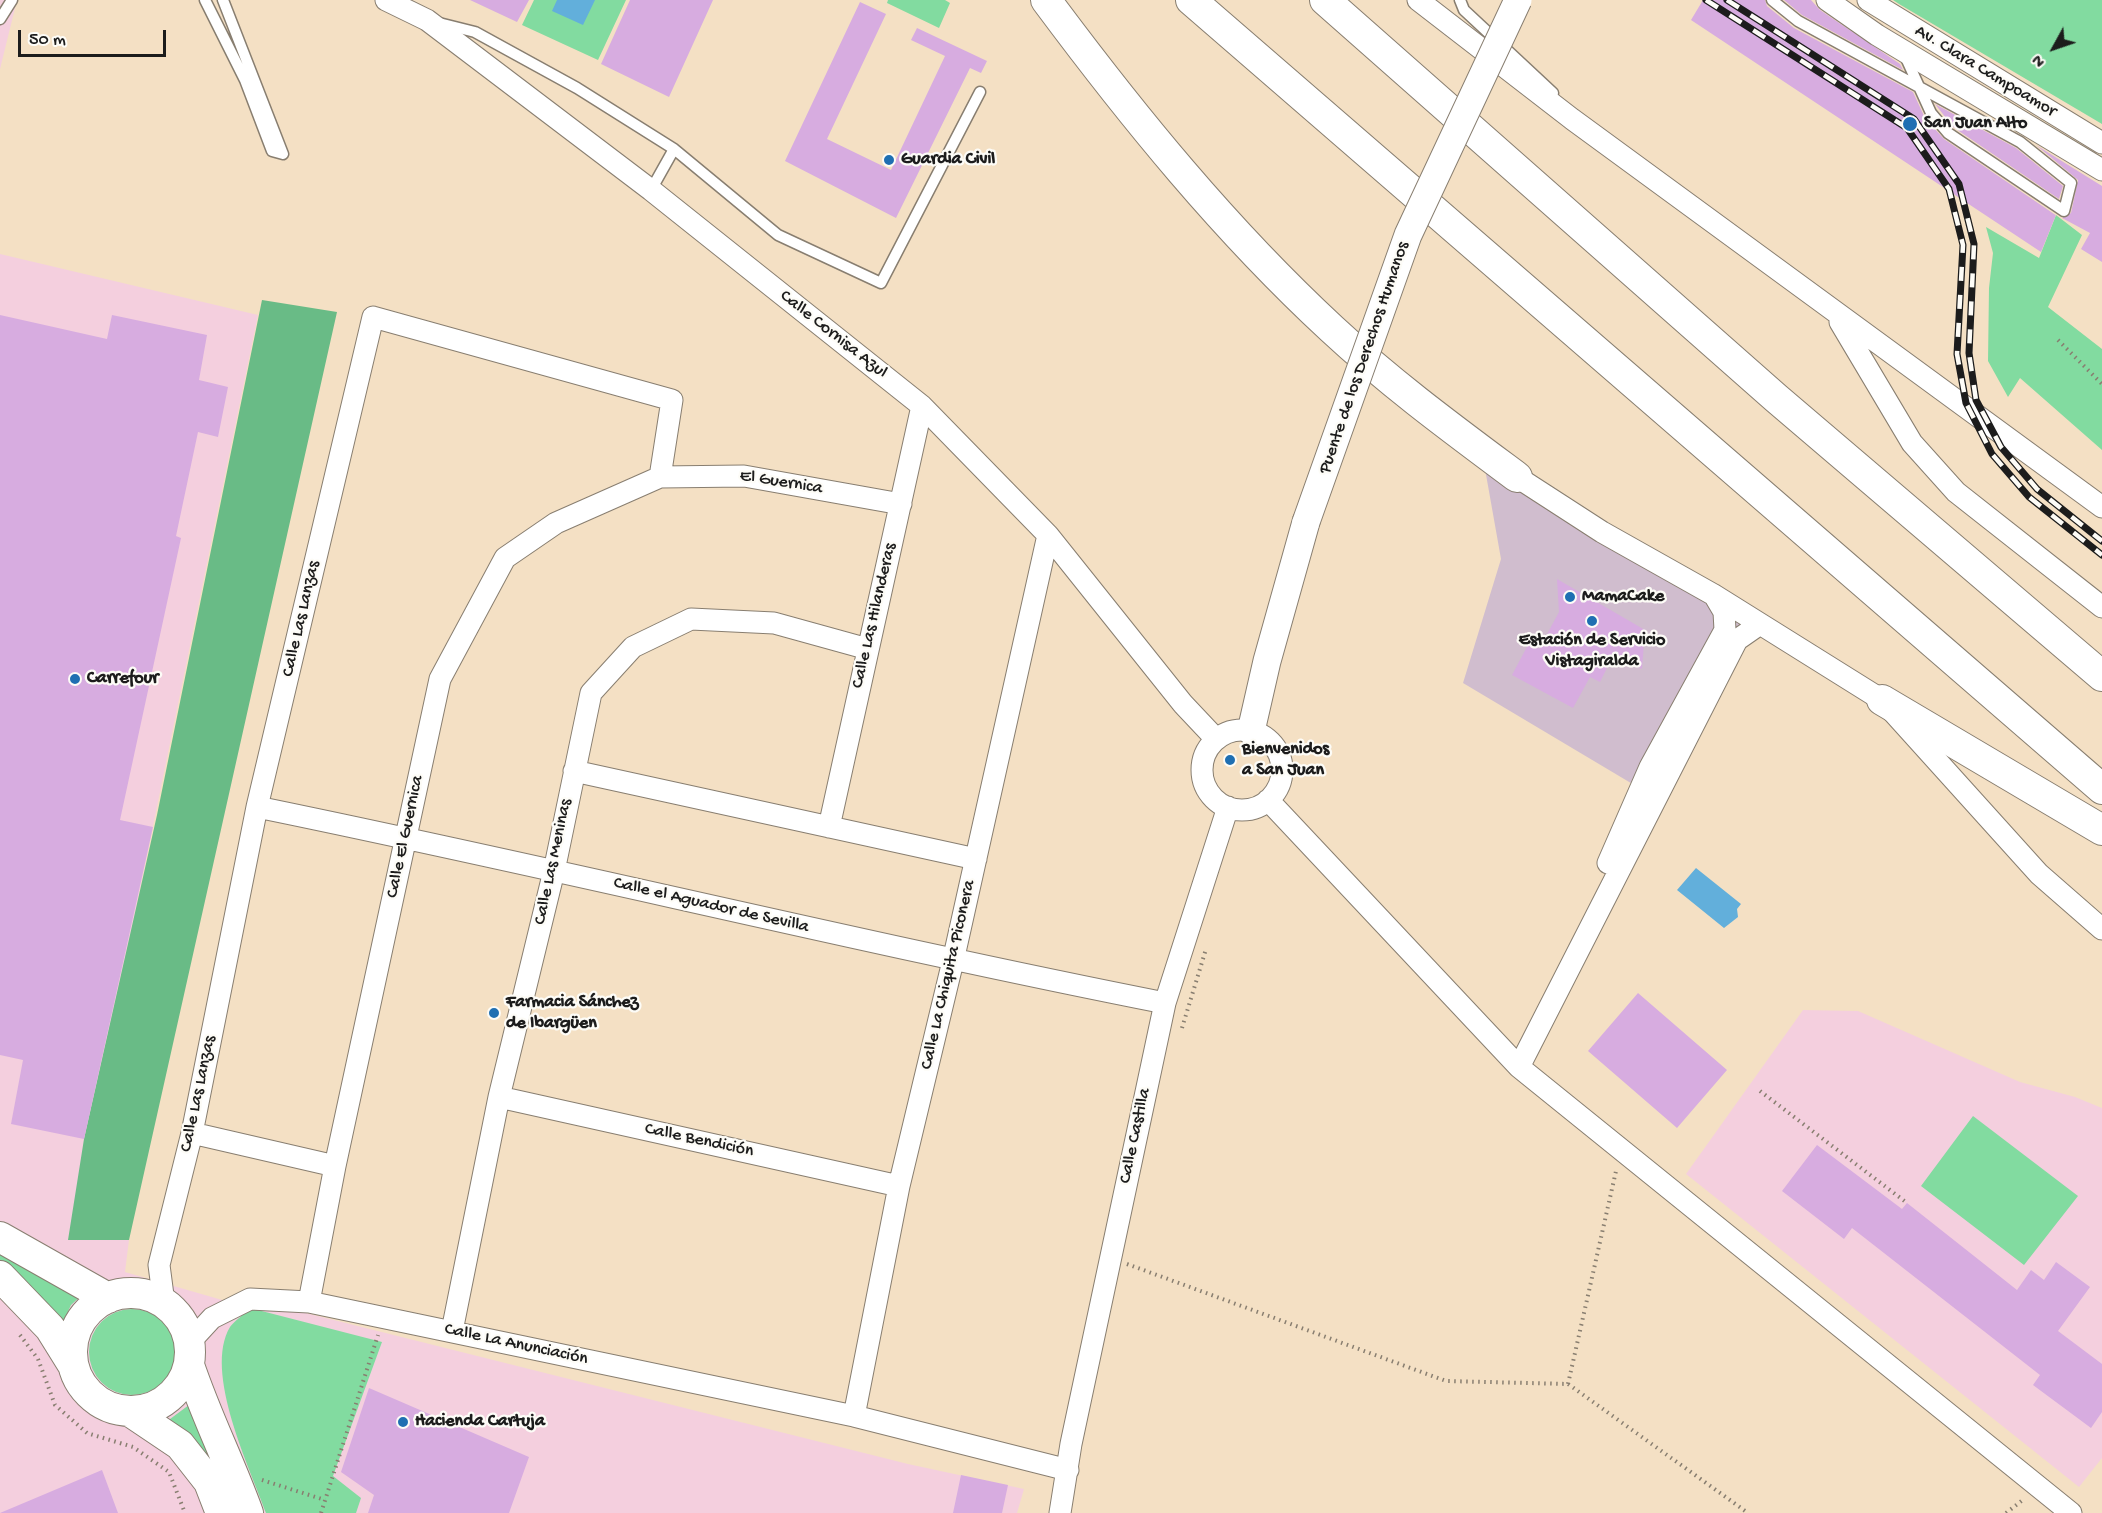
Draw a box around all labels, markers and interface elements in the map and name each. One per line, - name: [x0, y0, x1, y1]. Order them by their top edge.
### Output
- scale bar: [21, 18, 170, 56]
- north arrow: [2024, 18, 2084, 78]
- street label: Av. Clara Campoamor: [1910, 21, 2060, 123]
- text: 50 m: [29, 30, 66, 51]
- text: N: [2029, 50, 2050, 70]
- place label: San Juan Alto: [1924, 113, 2027, 135]
- marker: San Juan Alto: [1901, 115, 1919, 133]
- place label: Guardia Civil: [901, 149, 995, 171]
- marker: Guardia Civil: [882, 153, 896, 167]
- street label: Puente de los Derechos Humanos: [1315, 239, 1415, 477]
- street label: Calle Cornisa Azul: [775, 286, 891, 384]
- street label: El Guernica: [738, 466, 824, 500]
- street label: Calle Las Hilanderas: [848, 541, 902, 691]
- street label: Calle Las Lanzas: [278, 559, 326, 679]
- place label: MamaCake: [1582, 586, 1664, 608]
- marker: MamaCake: [1563, 590, 1577, 604]
- marker: Estación de Servicio Vistagiralda: [1585, 614, 1599, 628]
- place label: Estación de Servicio Vistagiralda: [1519, 630, 1665, 672]
- place label: Carrefour: [87, 668, 158, 690]
- marker: Carrefour: [68, 672, 82, 686]
- place label: Bienvenidos a San Juan: [1242, 739, 1329, 782]
- marker: Bienvenidos a San Juan: [1223, 753, 1237, 767]
- street label: Calle El Guernica: [382, 774, 430, 900]
- street label: Calle Las Meninas: [530, 797, 578, 927]
- street label: Calle el Aguador de Sevilla: [611, 873, 811, 939]
- street label: Calle La Chiquita Piconera: [917, 878, 981, 1072]
- place label: Farmacia Sánchez de Ibargüen: [506, 992, 639, 1034]
- marker: Farmacia Sánchez de Ibargüen: [487, 1006, 501, 1020]
- street label: Calle Las Lanzas: [176, 1034, 222, 1154]
- street label: Calle Castilla: [1115, 1086, 1157, 1186]
- street label: Calle Bendición: [643, 1119, 755, 1163]
- street label: Calle La Anunciación: [442, 1319, 590, 1371]
- place label: Hacienda Cartuja: [415, 1411, 545, 1433]
- marker: Hacienda Cartuja: [396, 1415, 410, 1429]

